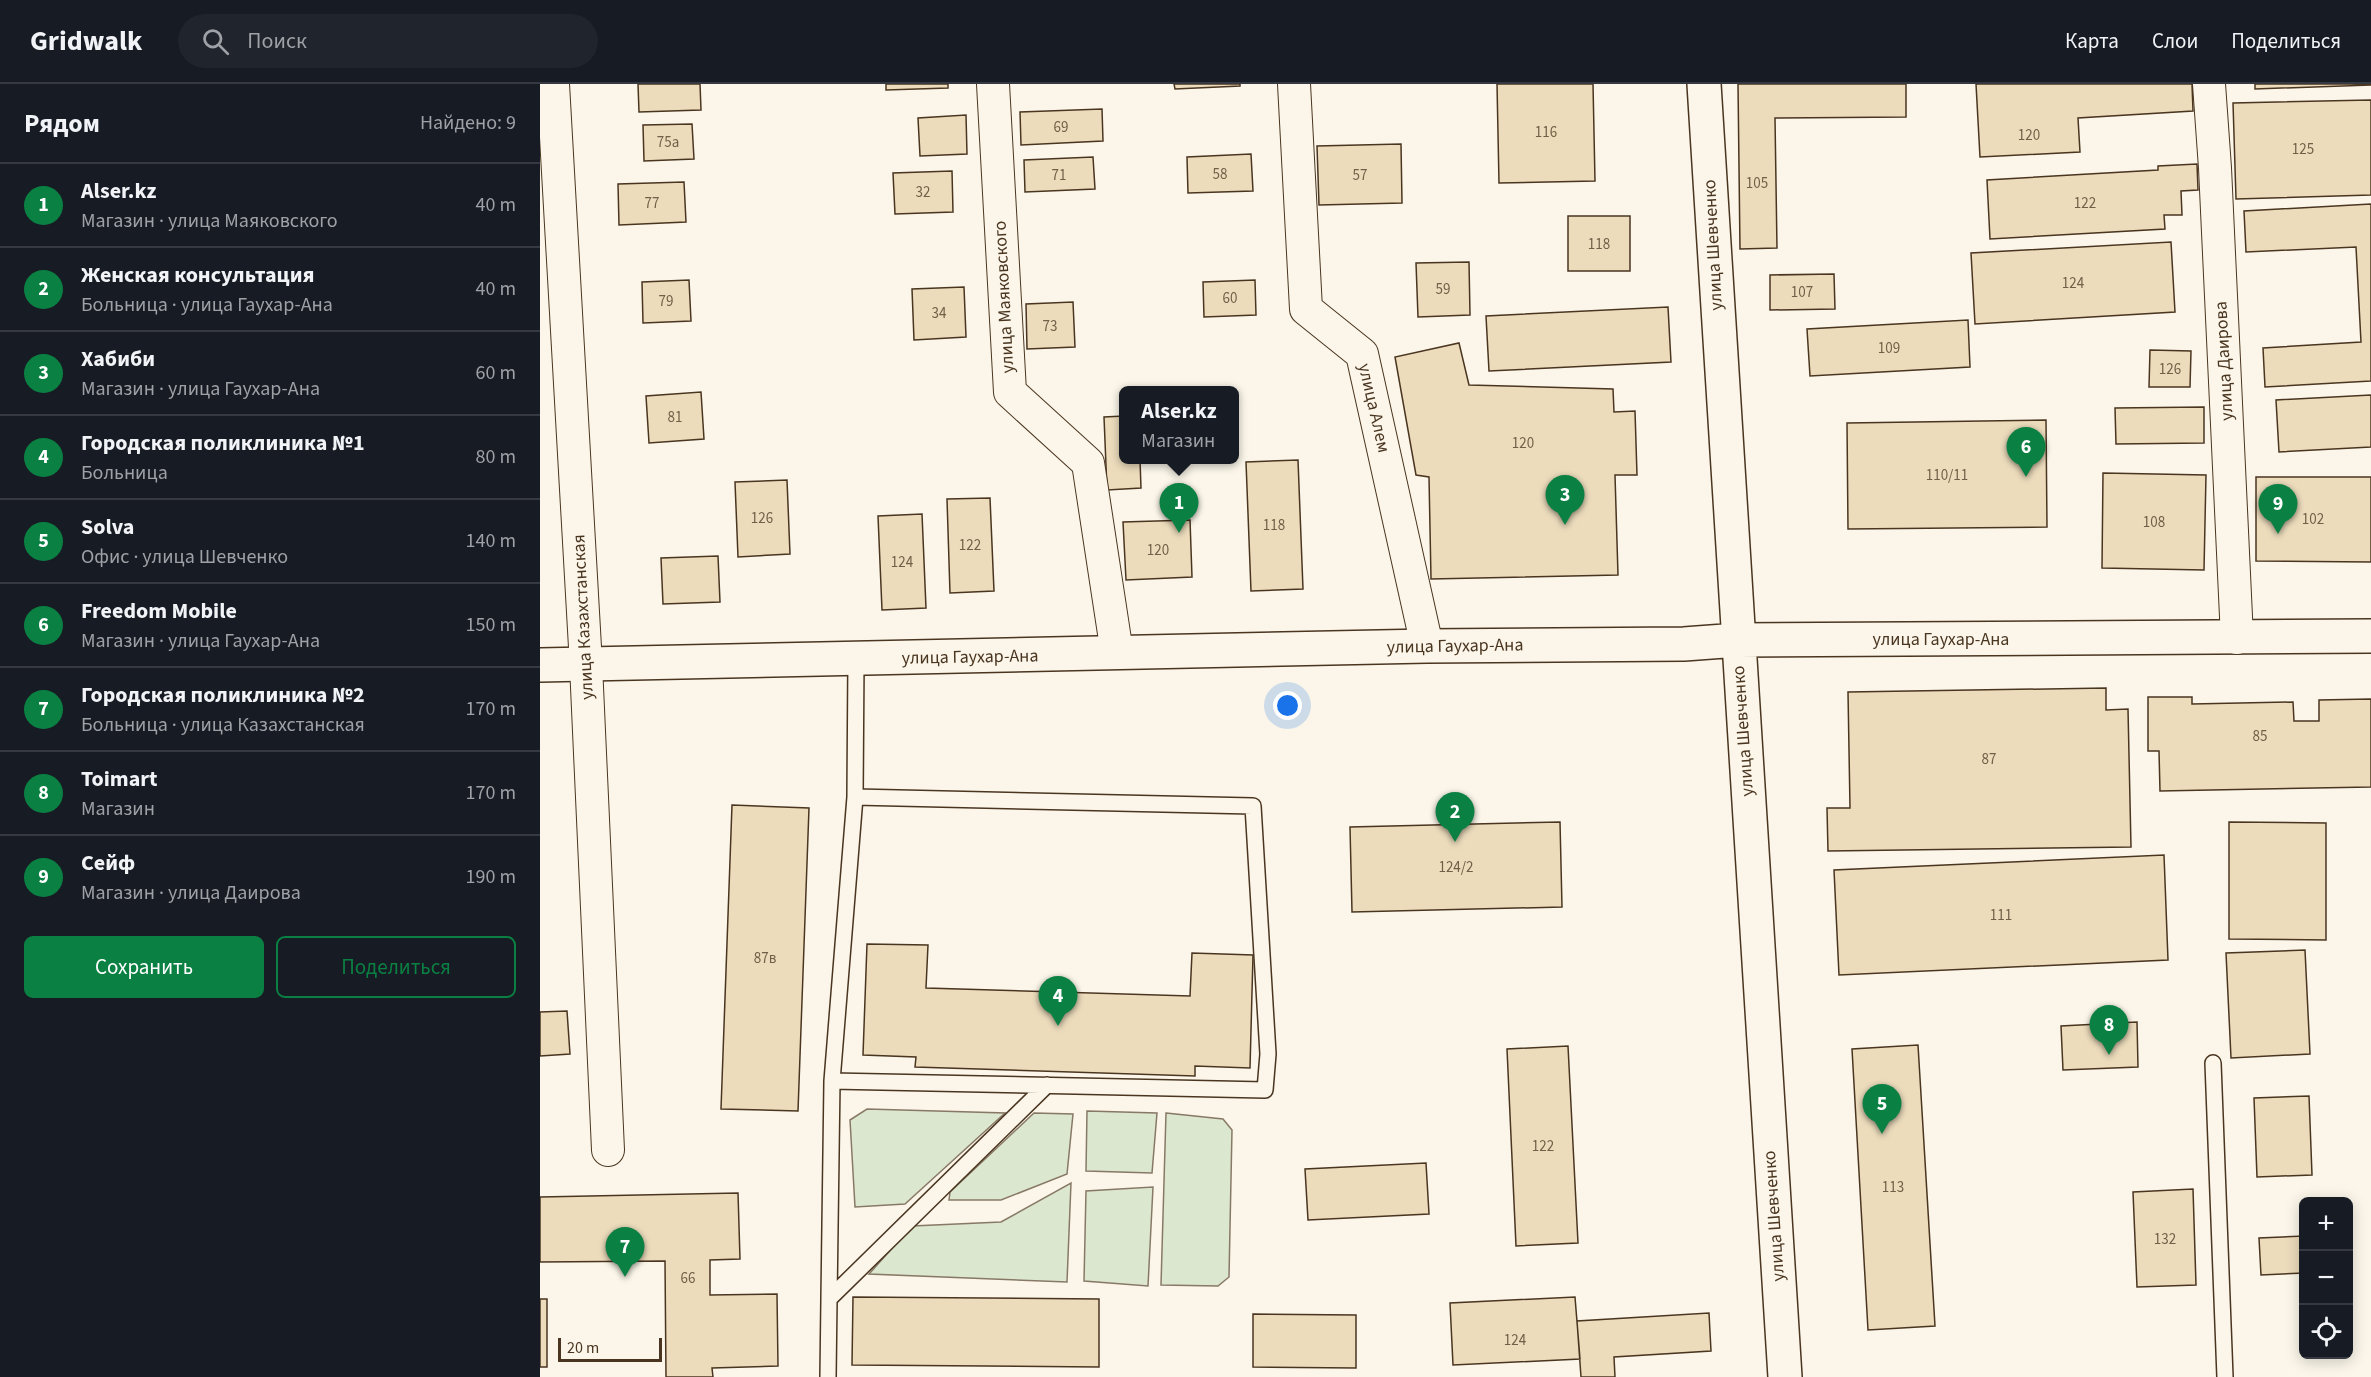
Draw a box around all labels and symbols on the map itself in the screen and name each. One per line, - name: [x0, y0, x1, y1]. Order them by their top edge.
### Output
- house number: 69: [1054, 117, 1068, 138]
- house number: 116: [1535, 122, 1557, 143]
- house number: 120: [2018, 125, 2040, 146]
- house number: 75а: [657, 132, 679, 153]
- house number: 125: [2292, 139, 2314, 160]
- house number: 58: [1213, 164, 1227, 185]
- house number: 71: [1052, 165, 1066, 186]
- house number: 57: [1353, 165, 1367, 186]
- house number: 105: [1746, 173, 1768, 194]
- street label: улица Шевченко: [1697, 179, 1729, 311]
- house number: 32: [916, 182, 930, 203]
- house number: 77: [645, 193, 659, 214]
- house number: 122: [2074, 193, 2096, 214]
- street label: улица Маяковского: [988, 220, 1020, 374]
- house number: 118: [1588, 234, 1610, 255]
- house number: 124: [2062, 273, 2085, 294]
- house number: 59: [1436, 279, 1450, 300]
- house number: 107: [1791, 282, 1813, 303]
- house number: 60: [1223, 288, 1237, 309]
- house number: 79: [659, 291, 673, 312]
- street label: улица Даирова: [2208, 301, 2240, 421]
- house number: 34: [932, 303, 947, 324]
- house number: 73: [1043, 316, 1057, 337]
- house number: 109: [1878, 338, 1900, 359]
- house number: 126: [2159, 359, 2181, 380]
- street label: улица Алем: [1352, 361, 1396, 455]
- house number: 81: [668, 407, 682, 428]
- pin: 6: [2006, 428, 2046, 477]
- house number: 120: [1512, 433, 1534, 454]
- house number: 110/11: [1926, 465, 1968, 486]
- pin: 3: [1546, 476, 1584, 525]
- pin: 1: [1160, 484, 1198, 533]
- pin: 9: [2258, 484, 2298, 534]
- house number: 126: [751, 508, 773, 529]
- house number: 102: [2302, 509, 2324, 530]
- house number: 108: [2143, 512, 2165, 533]
- house number: 118: [1263, 515, 1285, 536]
- street label: улица Казахстанская: [566, 534, 600, 700]
- house number: 122: [959, 535, 981, 556]
- house number: 120: [1147, 540, 1169, 561]
- house number: 124: [891, 552, 914, 573]
- street label: улица Гаухар-Ана: [1873, 627, 2009, 652]
- street label: улица Гаухар-Ана: [1386, 632, 1524, 660]
- street label: улица Гаухар-Ана: [901, 643, 1039, 671]
- street label: улица Шевченко: [1726, 665, 1760, 797]
- your location: [1273, 691, 1302, 720]
- house number: 85: [2253, 726, 2267, 747]
- house number: 87: [1982, 749, 1996, 770]
- pin: 2: [1436, 792, 1474, 842]
- house number: 124/2: [1438, 857, 1474, 878]
- house number: 111: [1990, 905, 2012, 926]
- house number: 87в: [754, 948, 777, 969]
- pin: 4: [1038, 976, 1078, 1026]
- pin: 8: [2090, 1006, 2128, 1055]
- pin: 5: [1862, 1084, 1902, 1134]
- house number: 122: [1532, 1136, 1554, 1157]
- street label: улица Шевченко: [1757, 1150, 1791, 1282]
- house number: 113: [1882, 1177, 1904, 1198]
- pin: 7: [606, 1228, 644, 1277]
- house number: 132: [2154, 1229, 2176, 1250]
- house number: 66: [681, 1268, 695, 1289]
- house number: 124: [1504, 1330, 1527, 1351]
- scale bar: [558, 1335, 662, 1362]

